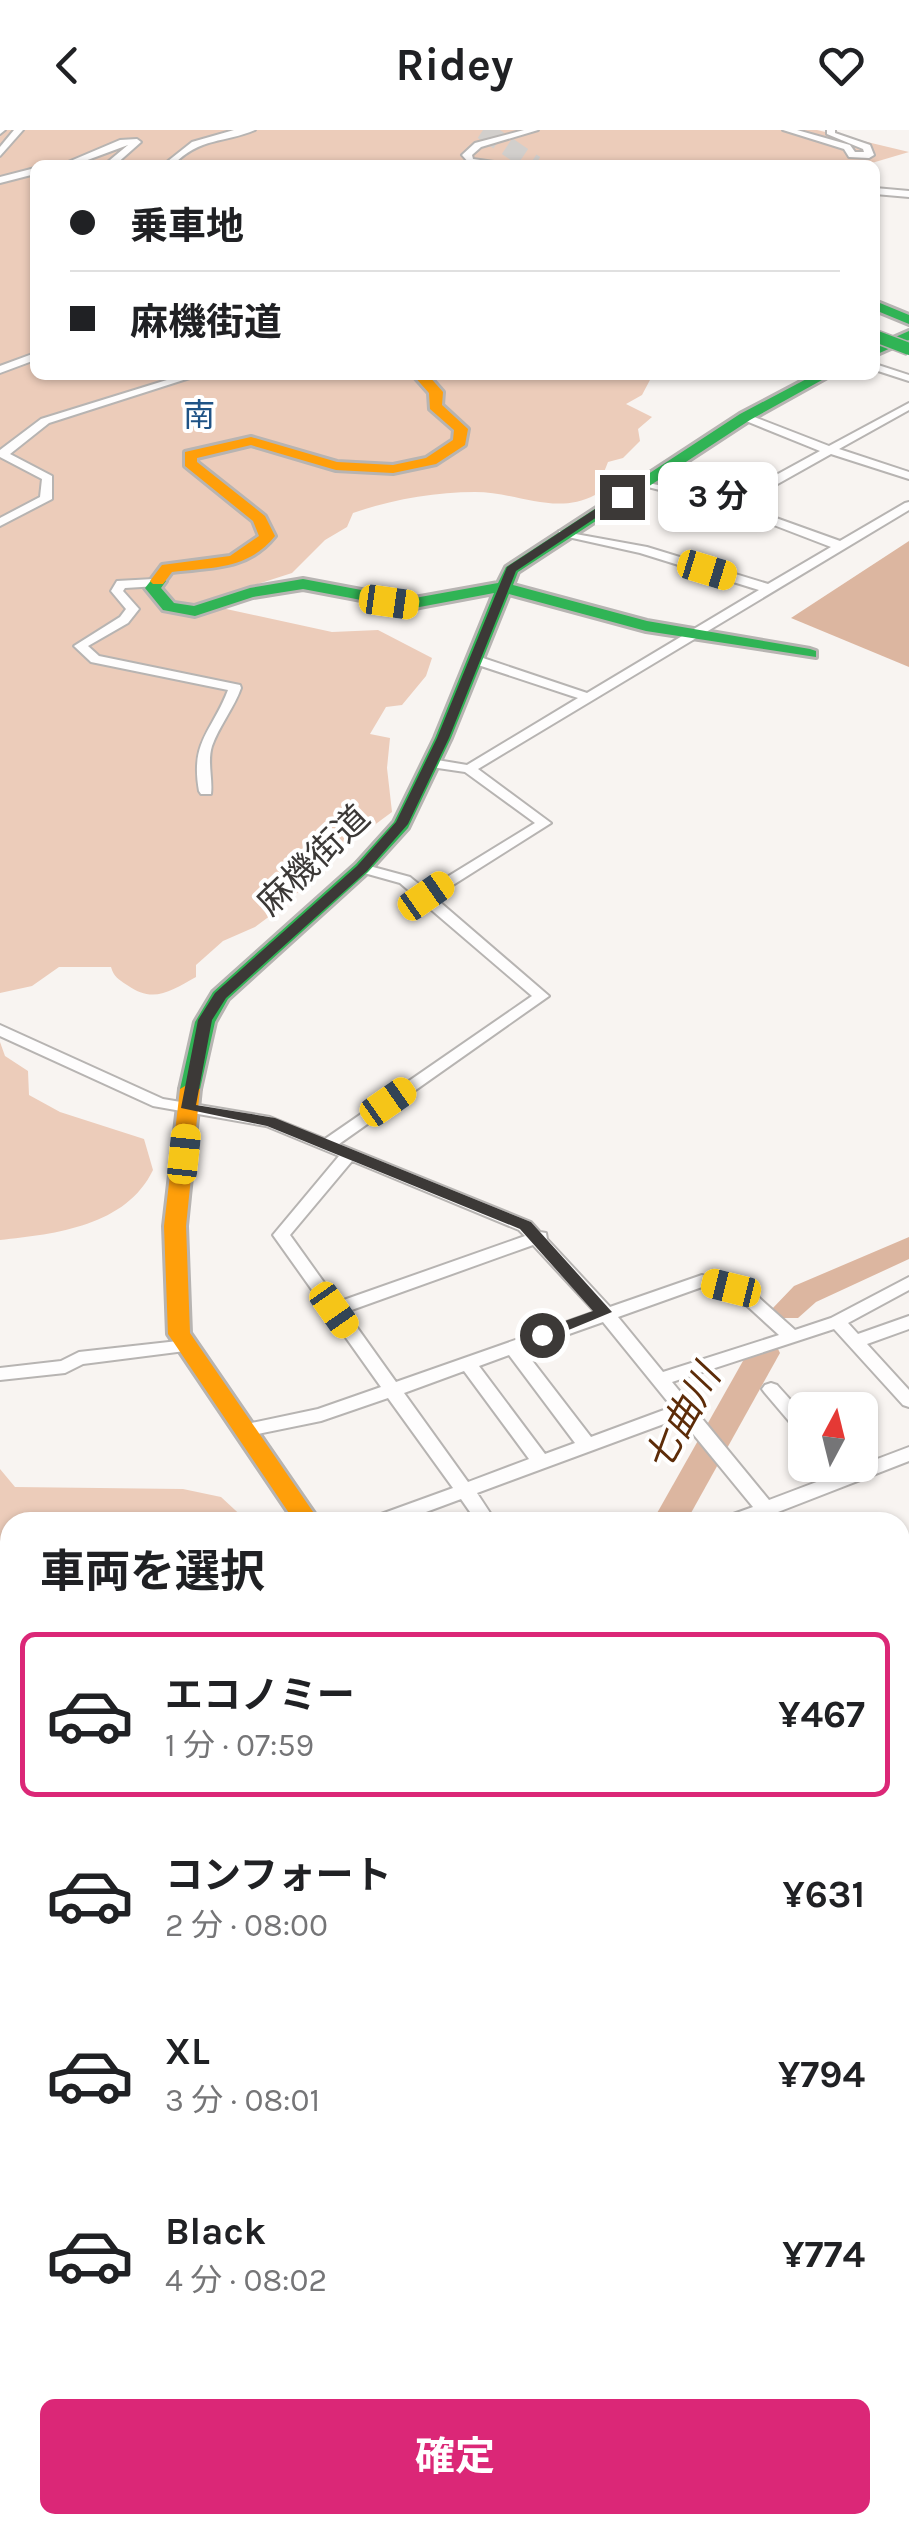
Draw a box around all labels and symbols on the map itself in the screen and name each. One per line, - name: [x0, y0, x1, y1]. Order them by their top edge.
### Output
- district label: 南: [183, 397, 215, 434]
- callout: 3 分: [657, 462, 777, 532]
- route end: [600, 475, 645, 520]
- car: [674, 547, 740, 593]
- car: [357, 583, 421, 621]
- street label: 麻機街道: [249, 797, 378, 924]
- car: [393, 867, 459, 925]
- car: [355, 1073, 421, 1131]
- car: [166, 1123, 202, 1185]
- car: [698, 1266, 764, 1310]
- car: [305, 1277, 363, 1343]
- route start: [520, 1313, 565, 1358]
- water label: 七曲川: [635, 1354, 732, 1479]
- north arrow: [788, 1392, 878, 1482]

